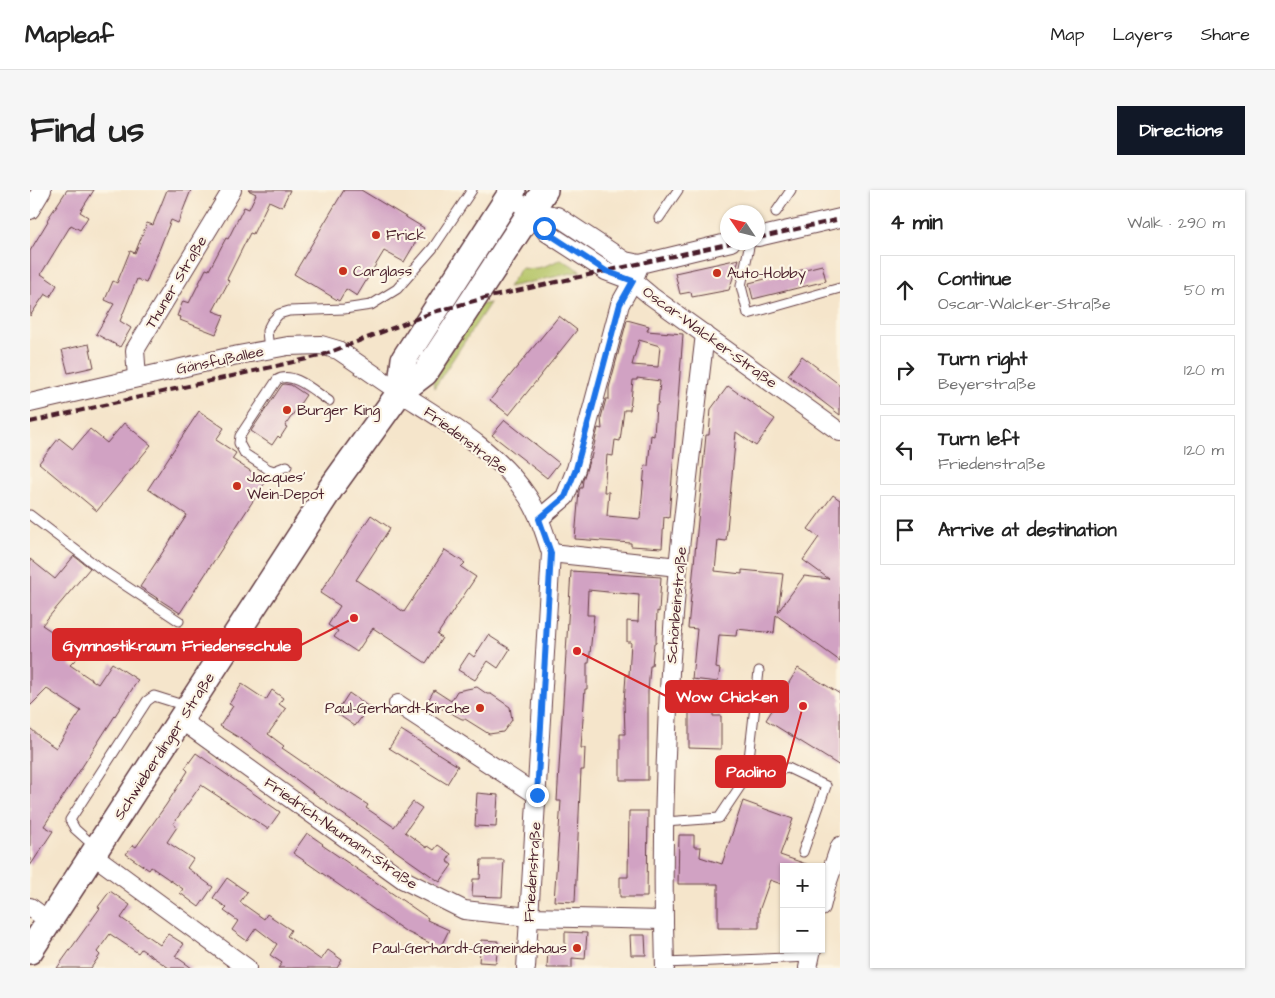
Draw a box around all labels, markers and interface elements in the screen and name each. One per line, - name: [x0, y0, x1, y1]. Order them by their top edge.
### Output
- text: Mapleaf: [25, 18, 114, 52]
- text: Map: [1050, 22, 1084, 47]
- text: Layers: [1112, 22, 1173, 47]
- text: Share: [1201, 22, 1250, 47]
- text: Find us: [30, 106, 144, 155]
- button: Directions: [1117, 106, 1245, 155]
- north arrow: [720, 205, 765, 250]
- text: 4 min: [890, 208, 943, 237]
- text: Walk · 290 m: [1127, 212, 1225, 234]
- route start: [533, 217, 556, 240]
- place label: Frick: [386, 225, 426, 246]
- marker: Frick: [370, 229, 382, 241]
- street label: Thuner Straße: [140, 232, 212, 333]
- place label: Carglass: [353, 261, 413, 283]
- place label: Auto-Hobby: [727, 263, 806, 285]
- marker: Carglass: [337, 265, 349, 277]
- text: Continue: [938, 266, 1012, 293]
- marker: Auto-Hobby: [711, 267, 723, 279]
- icon: ahead: [891, 276, 919, 304]
- text: 50 m: [1184, 279, 1224, 301]
- street label: Oscar-Walcker-Straße: [638, 281, 781, 393]
- text: Oscar-Walcker-Straße: [938, 293, 1111, 315]
- street label: Gänsfußallee: [174, 341, 266, 380]
- text: Turn right: [938, 346, 1027, 373]
- icon: right: [891, 356, 919, 384]
- text: 120 m: [1184, 359, 1224, 381]
- text: Beyerstraße: [938, 373, 1036, 395]
- place label: Burger King: [297, 400, 381, 422]
- street label: Friedenstraße: [419, 402, 512, 479]
- marker: Burger King: [281, 404, 293, 416]
- text: Turn left: [938, 426, 1019, 453]
- icon: left: [891, 436, 919, 464]
- text: 120 m: [1184, 439, 1224, 461]
- text: Friedenstraße: [938, 453, 1045, 475]
- place label: Jacques' Wein-Depot: [247, 467, 324, 505]
- marker: Jacques' Wein-Depot: [231, 480, 243, 492]
- icon: arrive: [891, 516, 919, 544]
- text: Arrive at destination: [938, 517, 1117, 544]
- street label: Schönbeinstraße: [661, 546, 692, 664]
- callout: Gymnastikraum Friedensschule: [53, 629, 301, 660]
- text: Gymnastikraum Friedensschule: [63, 635, 292, 658]
- street label: Schwieberdinger Straße: [109, 668, 221, 825]
- callout: Wow Chicken: [666, 681, 788, 712]
- text: Wow Chicken: [675, 686, 778, 708]
- place label: Paul-Gerhardt-Kirche: [325, 698, 470, 719]
- marker: Paul-Gerhardt-Kirche: [474, 702, 486, 714]
- callout: Paolino: [716, 756, 785, 787]
- text: Paolino: [726, 761, 777, 783]
- street label: Friedrich-Naumann-Straße: [260, 772, 422, 894]
- route end: [526, 784, 549, 807]
- street label: Friedenstraße: [519, 821, 546, 923]
- map controls: [780, 863, 825, 953]
- button: +: [780, 863, 825, 908]
- button: −: [780, 908, 825, 953]
- place label: Paul-Gerhardt-Gemeindehaus: [373, 938, 567, 959]
- marker: Paul-Gerhardt-Gemeindehaus: [571, 942, 583, 954]

